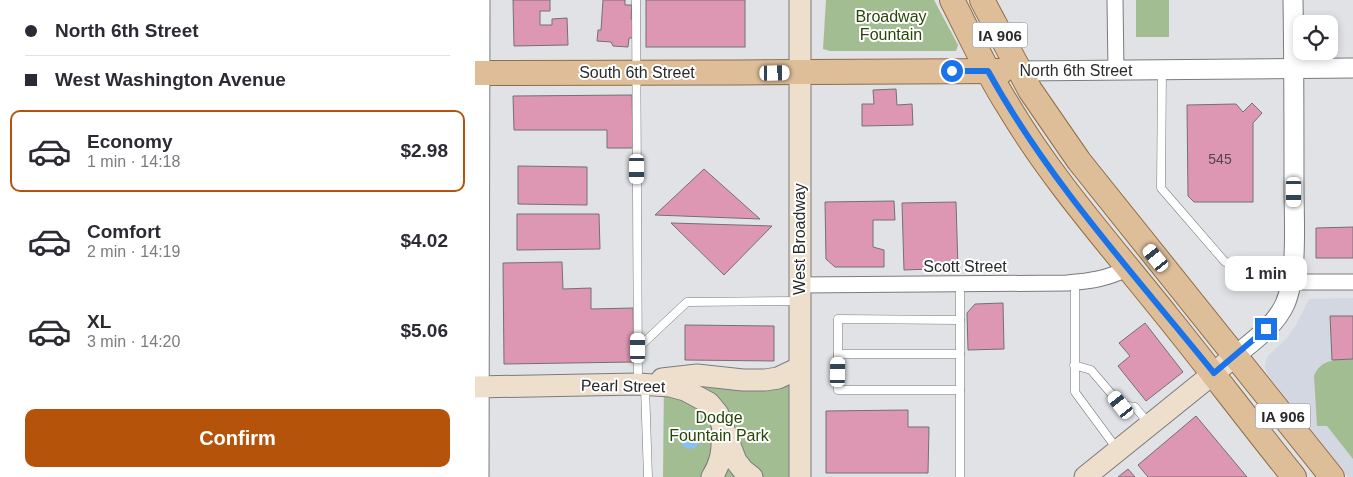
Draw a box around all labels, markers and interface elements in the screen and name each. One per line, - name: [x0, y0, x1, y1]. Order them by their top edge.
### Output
- park label: Broadway Fountain: [855, 8, 927, 43]
- map controls: [1293, 15, 1338, 60]
- button: locate: [1293, 15, 1338, 60]
- text: North 6th Street: [55, 20, 199, 41]
- road number: IA 906: [973, 22, 1027, 48]
- route start: [941, 60, 963, 82]
- street label: North 6th Street: [1020, 62, 1133, 79]
- street label: South 6th Street: [579, 64, 695, 81]
- car: [759, 65, 790, 81]
- text: West Washington Avenue: [55, 69, 286, 90]
- icon: car: [27, 129, 72, 174]
- text: Economy: [87, 131, 173, 152]
- text: $2.98: [400, 140, 448, 161]
- house number: 545: [1208, 151, 1232, 167]
- text: 1 min · 14:18: [87, 153, 180, 170]
- car: [629, 154, 644, 184]
- car: [1286, 177, 1301, 207]
- street label: West Broadway: [791, 183, 808, 295]
- icon: car: [27, 219, 72, 264]
- text: Comfort: [87, 221, 161, 242]
- text: $4.02: [400, 230, 448, 251]
- car: [1140, 242, 1171, 274]
- text: 2 min · 14:19: [87, 243, 180, 260]
- callout: 1 min: [1225, 256, 1307, 292]
- street label: Scott Street: [923, 258, 1007, 275]
- text: 1 min: [1245, 265, 1287, 282]
- icon: car: [27, 309, 72, 354]
- text: XL: [87, 311, 111, 332]
- route end: [1255, 318, 1277, 340]
- text: $5.06: [400, 320, 448, 341]
- text: 3 min · 14:20: [87, 333, 180, 350]
- car: [630, 333, 645, 363]
- car: [830, 357, 845, 387]
- street label: Pearl Street: [581, 377, 666, 395]
- car: [1105, 389, 1136, 421]
- road number: IA 906: [1255, 404, 1311, 428]
- button: Confirm: [25, 409, 450, 467]
- park label: Dodge Fountain Park: [669, 409, 770, 444]

